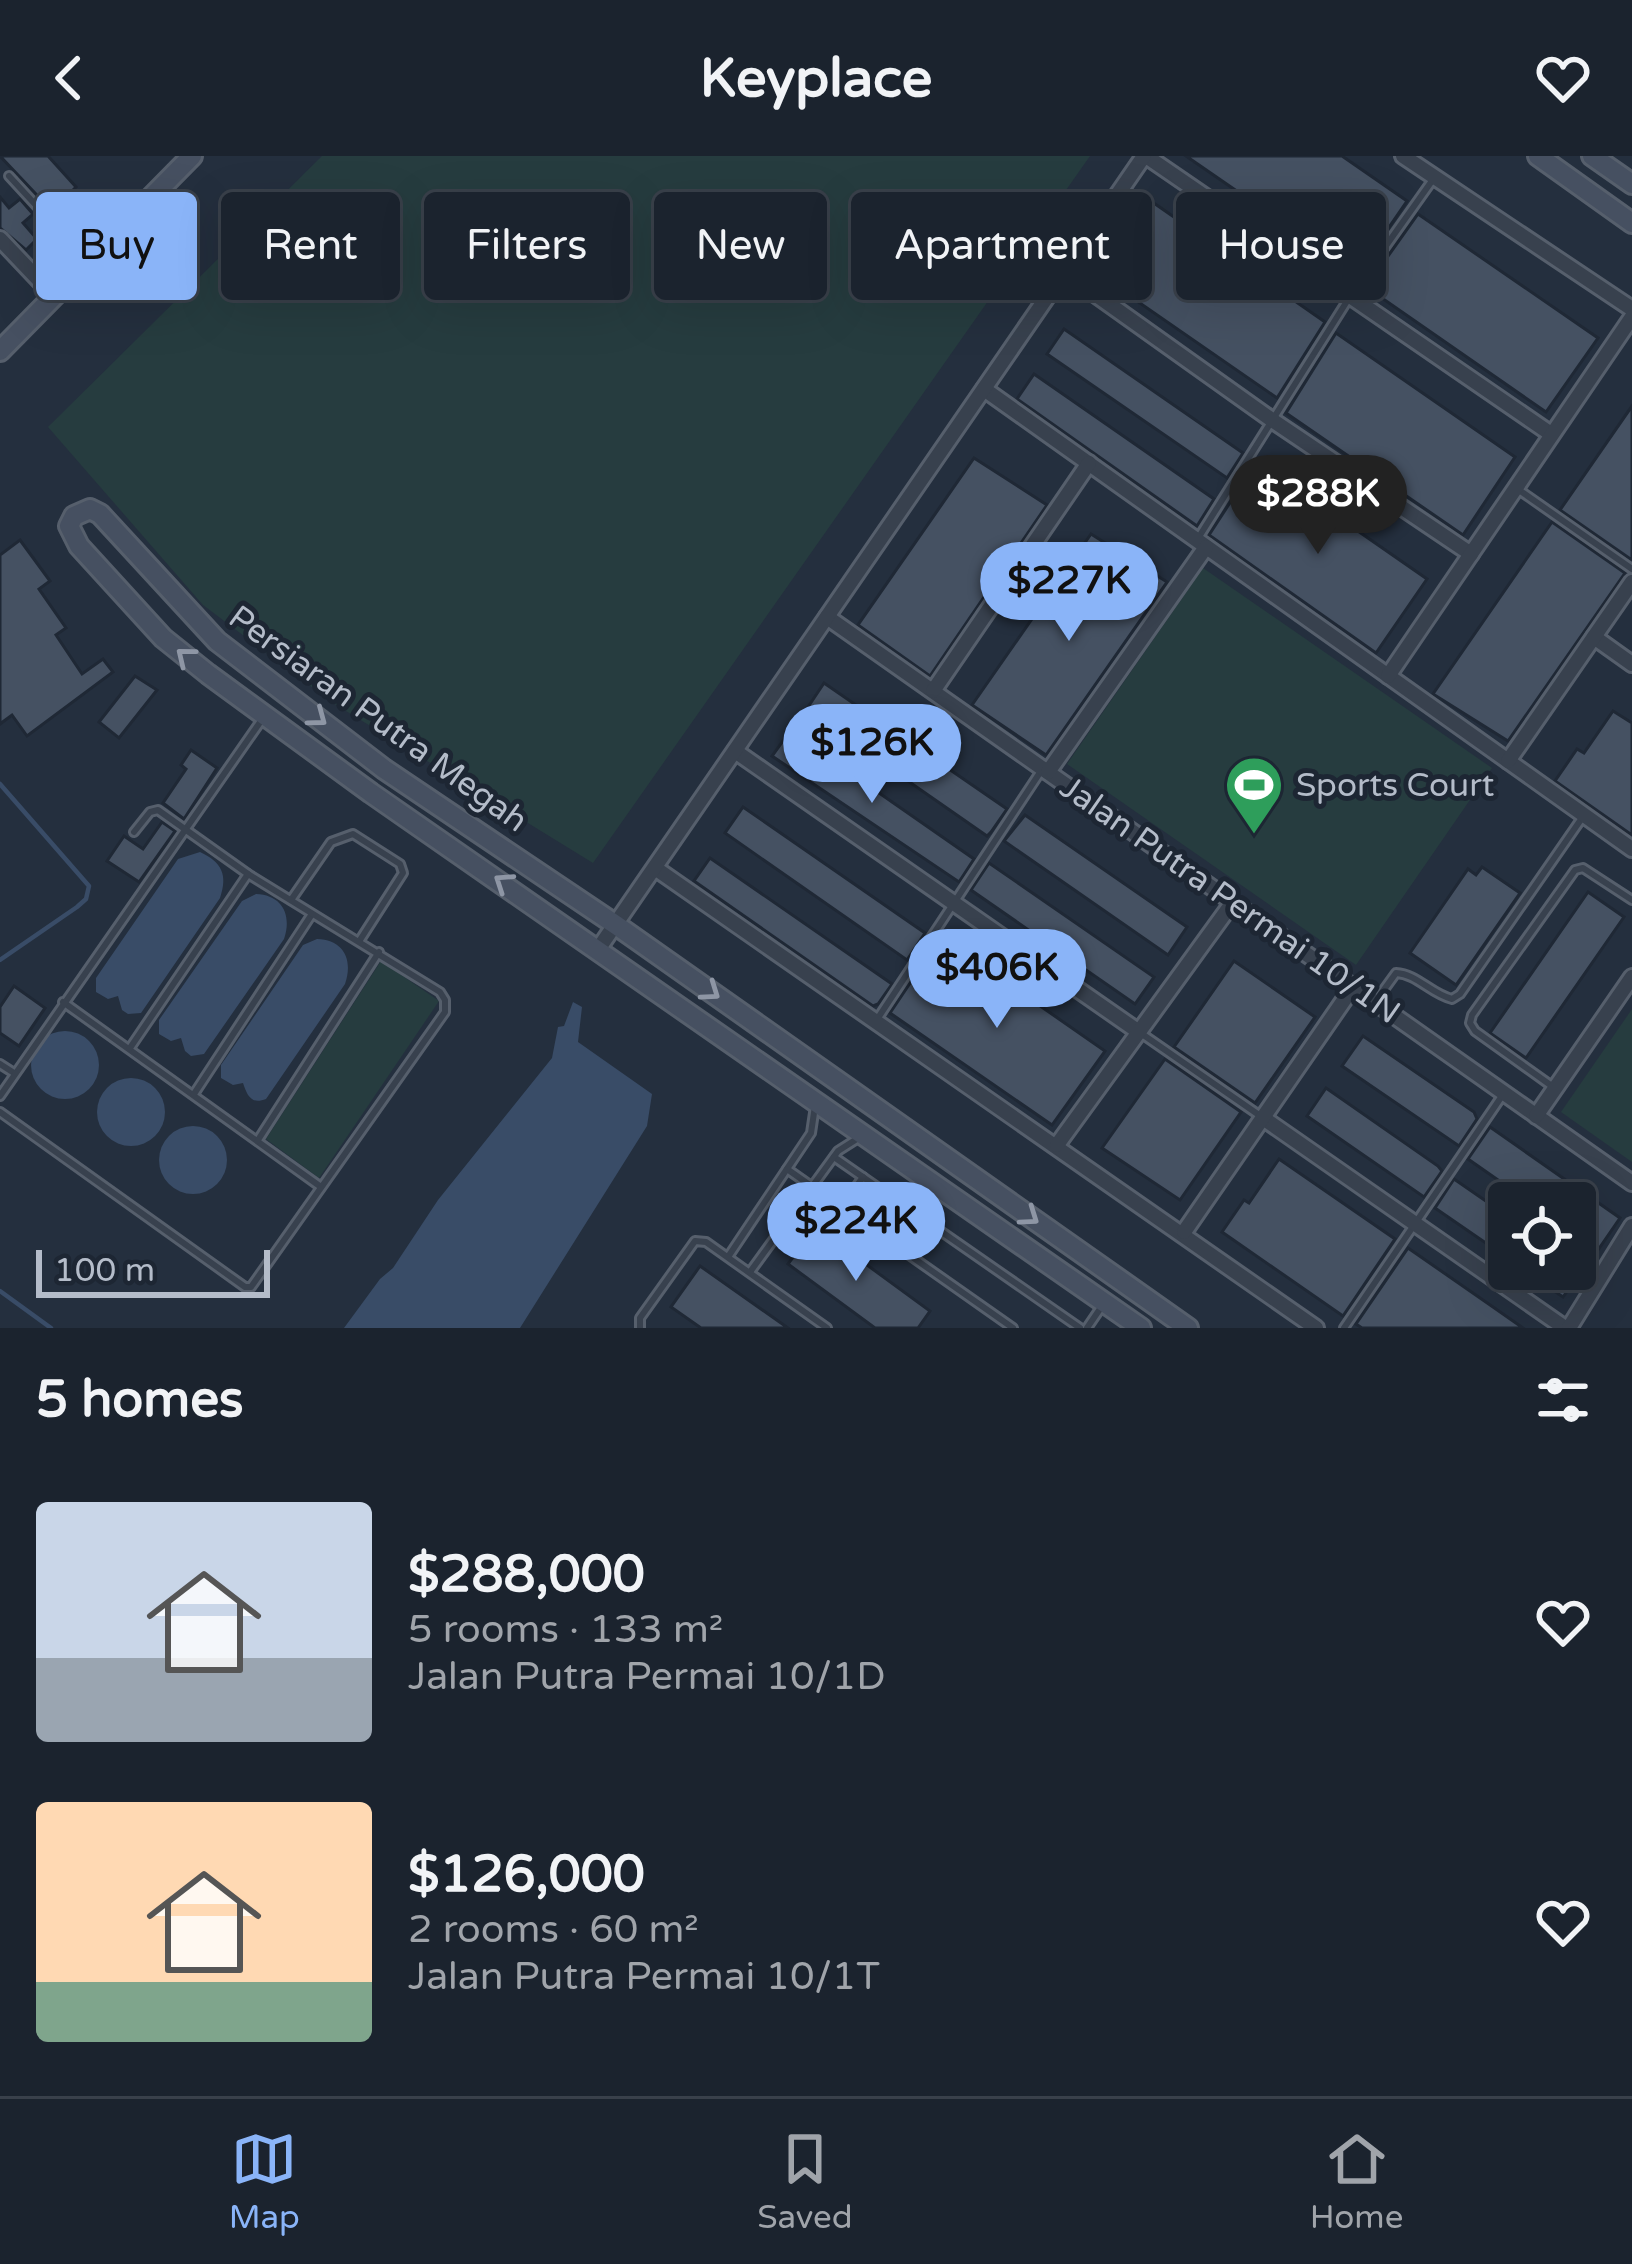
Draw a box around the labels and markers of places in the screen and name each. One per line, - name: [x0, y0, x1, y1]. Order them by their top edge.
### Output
- pin: $288K: [1234, 455, 1402, 557]
- pin: $227K: [985, 542, 1153, 644]
- pin: $126K: [788, 704, 956, 806]
- sports icon: Sports Court: [1223, 754, 1285, 836]
- place label: Sports Court: [1296, 766, 1494, 805]
- pin: $406K: [913, 929, 1081, 1031]
- pin: $224K: [772, 1182, 940, 1284]

